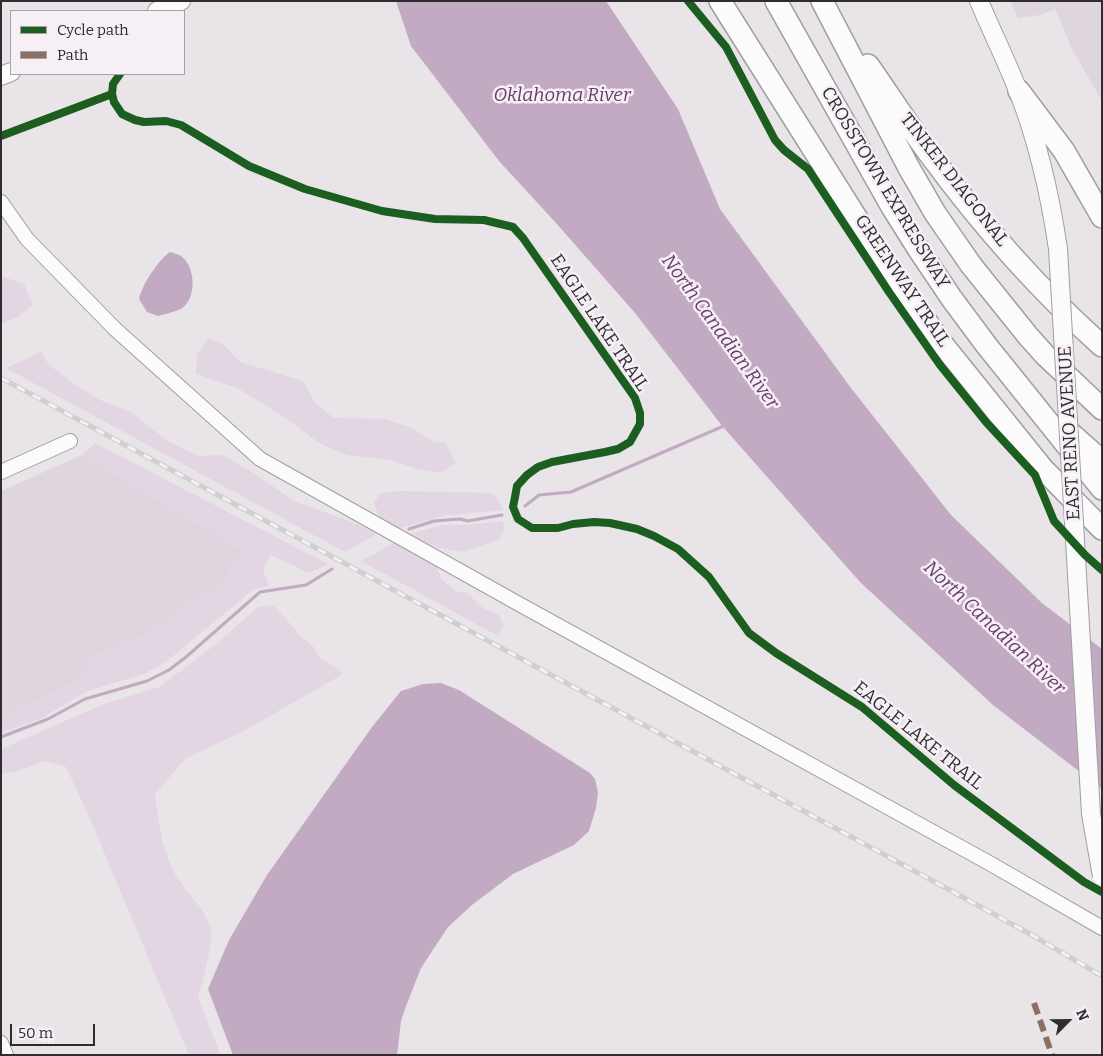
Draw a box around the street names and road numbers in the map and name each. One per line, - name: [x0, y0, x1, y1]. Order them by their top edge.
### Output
- street label: CROSSTOWN EXPRESSWAY: [816, 83, 954, 293]
- street label: TINKER DIAGONAL: [895, 109, 1013, 251]
- street label: GREENWAY TRAIL: [850, 211, 954, 351]
- street label: EAGLE LAKE TRAIL: [545, 251, 653, 395]
- street label: EAST RENO AVENUE: [1055, 345, 1085, 521]
- street label: EAGLE LAKE TRAIL: [849, 677, 987, 795]

